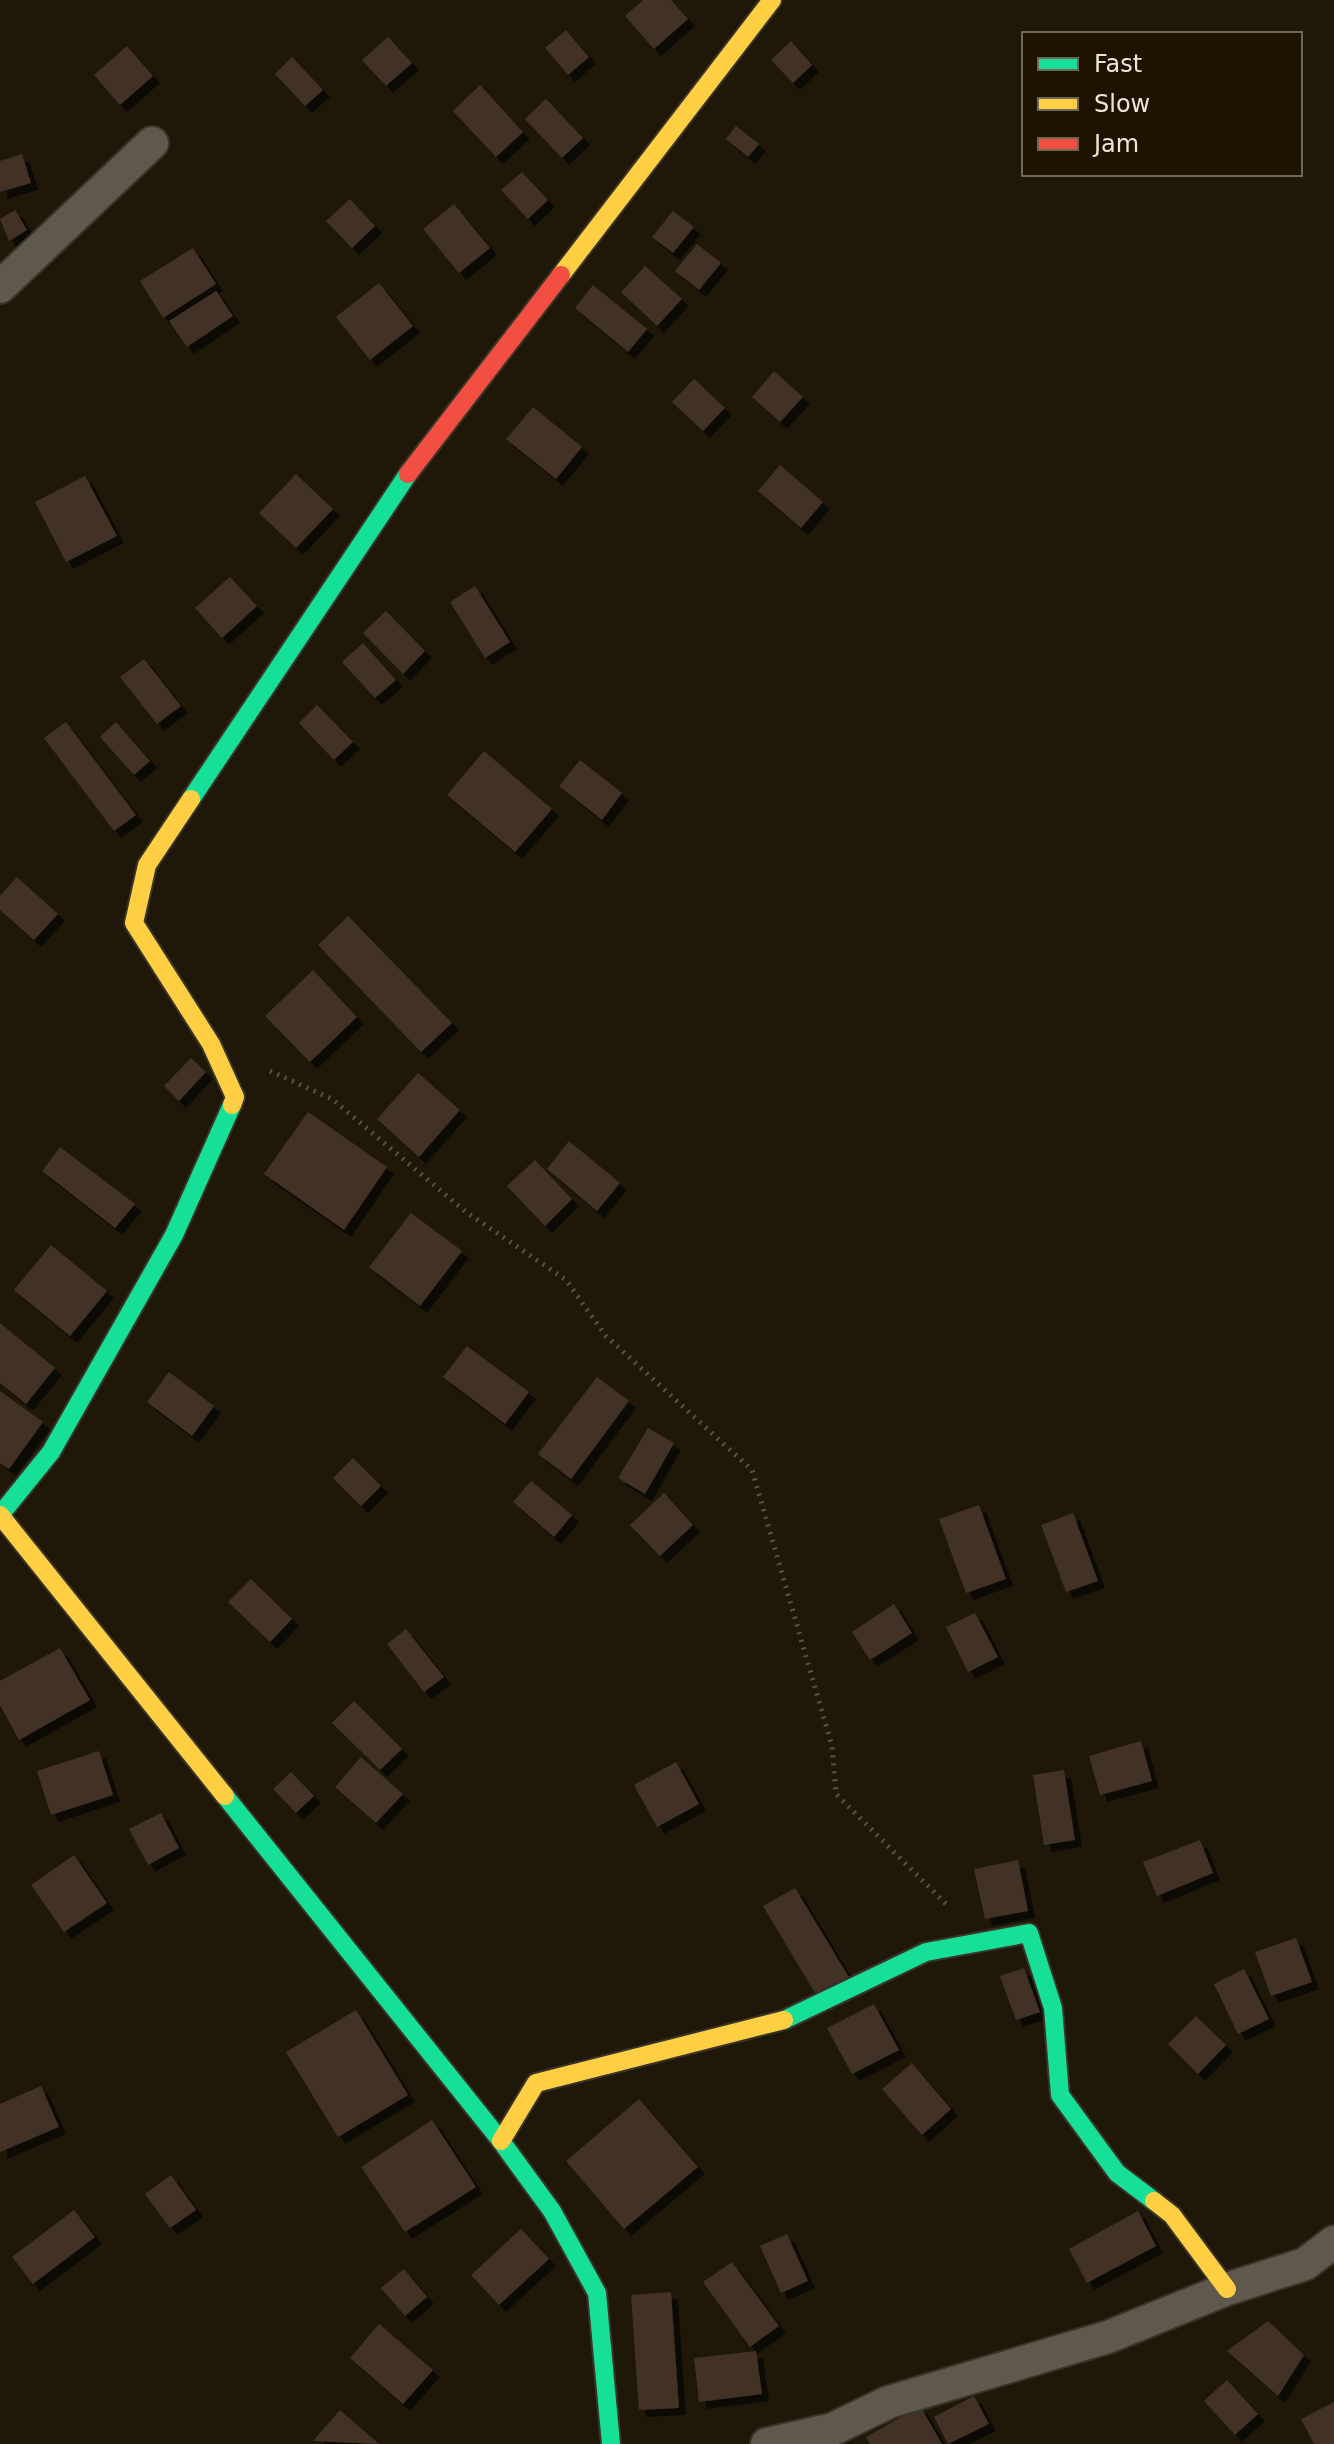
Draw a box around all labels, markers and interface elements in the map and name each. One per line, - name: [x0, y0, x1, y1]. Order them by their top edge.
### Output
- legend: [1022, 32, 1302, 176]
- text: Fast: [1094, 50, 1142, 78]
- text: Slow: [1094, 90, 1150, 118]
- text: Jam: [1092, 130, 1139, 158]

